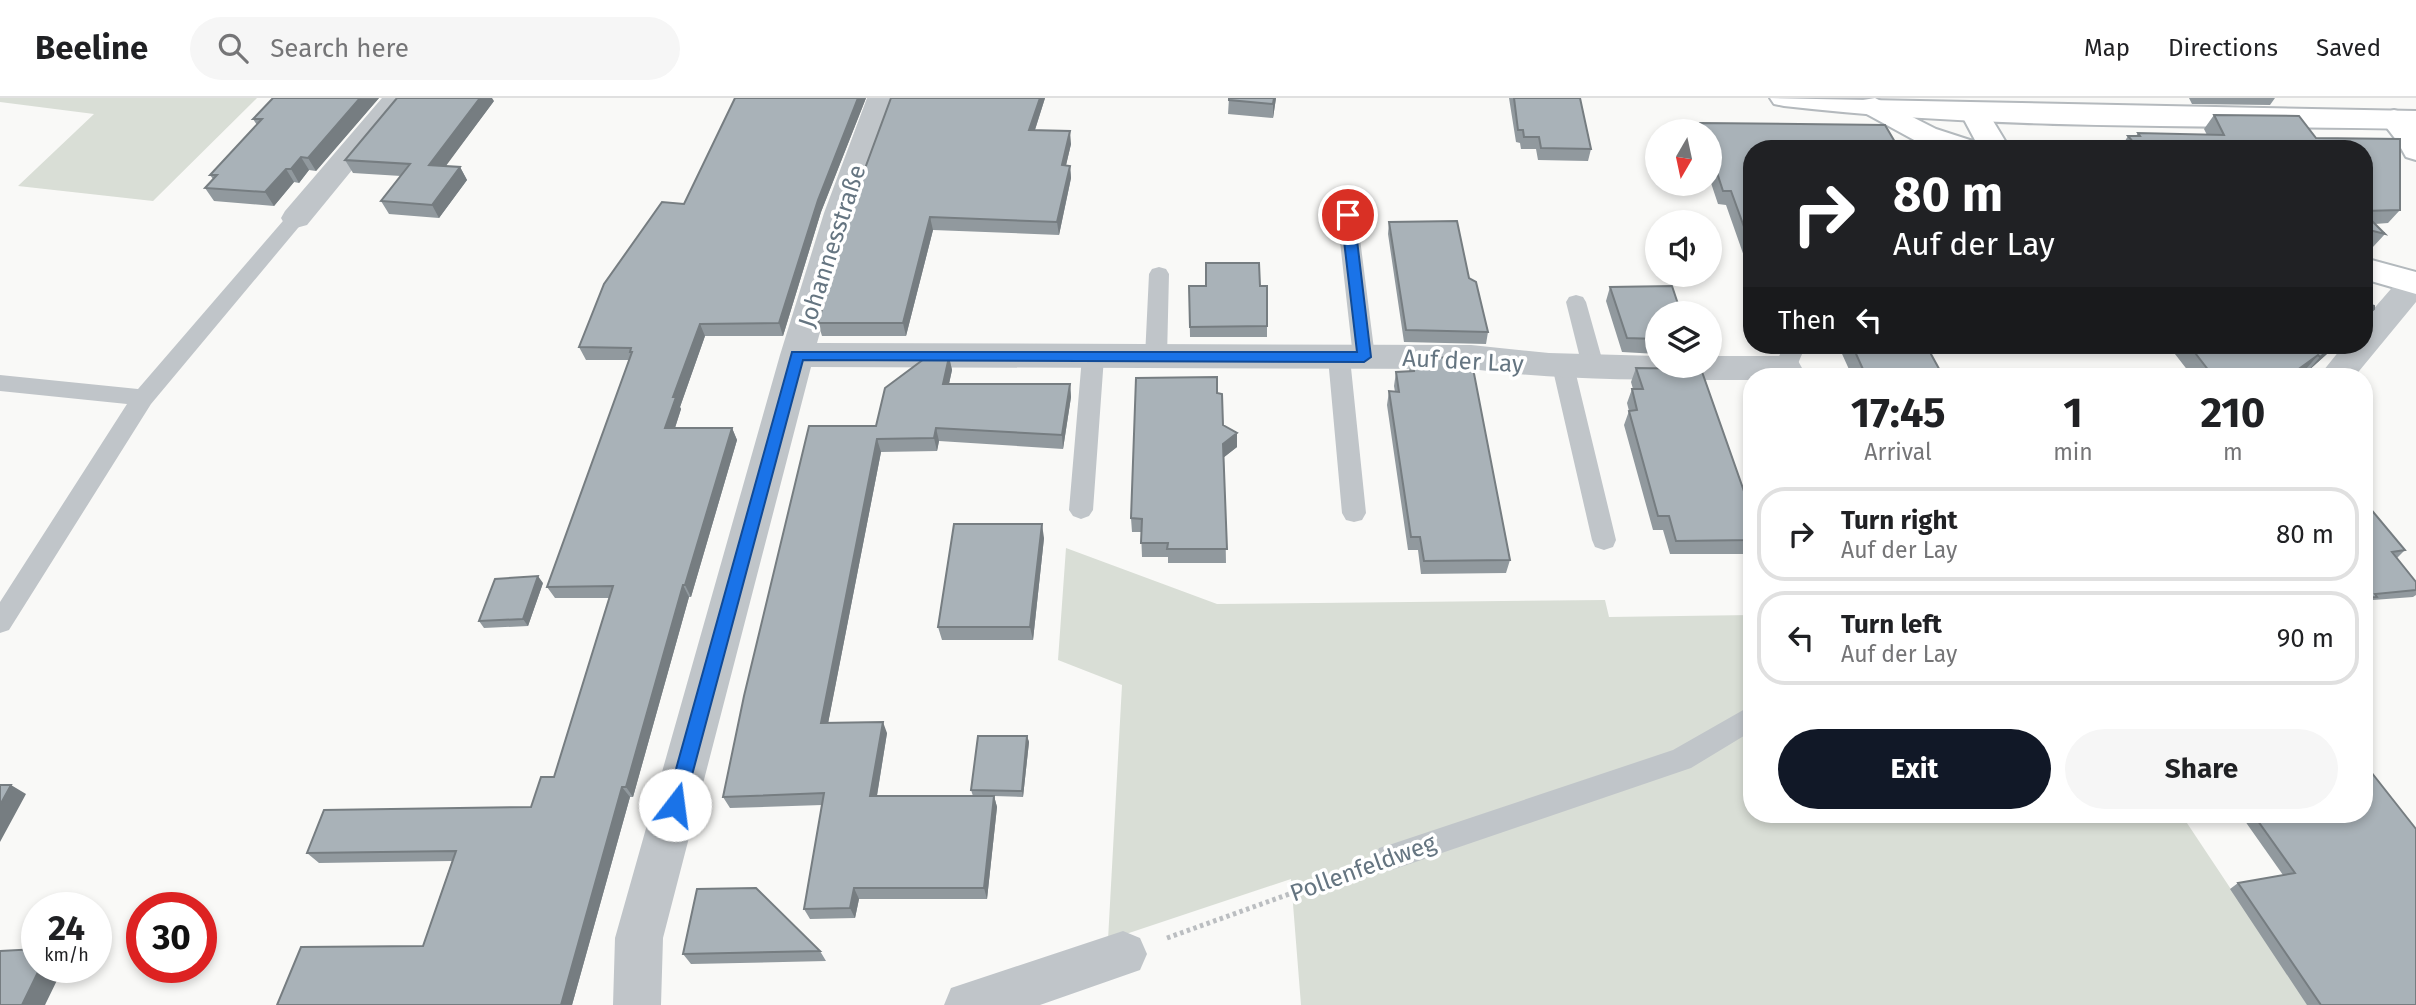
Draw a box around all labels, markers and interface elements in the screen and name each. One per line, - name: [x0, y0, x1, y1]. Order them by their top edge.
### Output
- search box: [190, 17, 680, 80]
- text: Beeline: [35, 28, 148, 68]
- icon: search: [214, 29, 252, 67]
- text: Search here: [270, 33, 409, 64]
- text: Map: [2084, 34, 2130, 62]
- text: Directions: [2168, 34, 2278, 62]
- text: Saved: [2316, 34, 2381, 62]
- north arrow: [1645, 119, 1722, 196]
- map controls: [1645, 119, 1722, 378]
- street label: Johannesstraße: [793, 161, 871, 331]
- text: 80 m: [1893, 165, 2003, 224]
- icon: right: [1778, 168, 1869, 259]
- pin: [1318, 185, 1378, 245]
- icon: arrive: [1329, 196, 1367, 234]
- button: sound: [1645, 210, 1722, 287]
- text: Auf der Lay: [1893, 225, 2055, 263]
- button: layers: [1645, 301, 1722, 378]
- icon: left: [1850, 301, 1888, 339]
- text: Then: [1778, 305, 1836, 336]
- street label: Auf der Lay: [1402, 344, 1525, 378]
- text: 17:45: [1851, 388, 1945, 438]
- text: 1: [2063, 388, 2083, 438]
- text: 210: [2200, 388, 2265, 438]
- text: Arrival: [1864, 438, 1932, 466]
- text: min: [2053, 438, 2093, 466]
- text: m: [2223, 438, 2243, 466]
- text: Turn right: [1841, 505, 1958, 536]
- icon: right: [1782, 515, 1820, 553]
- text: 80 m: [2276, 519, 2334, 550]
- text: Auf der Lay: [1841, 536, 1957, 564]
- text: Turn left: [1841, 609, 1942, 640]
- icon: left: [1782, 619, 1820, 657]
- text: 90 m: [2277, 623, 2334, 654]
- text: Auf der Lay: [1841, 640, 1957, 668]
- button: Exit: [1778, 729, 2051, 809]
- button: Share: [2065, 729, 2338, 809]
- position arrow: [638, 768, 712, 842]
- street label: Pollenfeldweg: [1286, 828, 1440, 907]
- speed limit sign: 30: [126, 892, 217, 983]
- text: 24: [48, 907, 85, 949]
- text: km/h: [44, 944, 89, 966]

